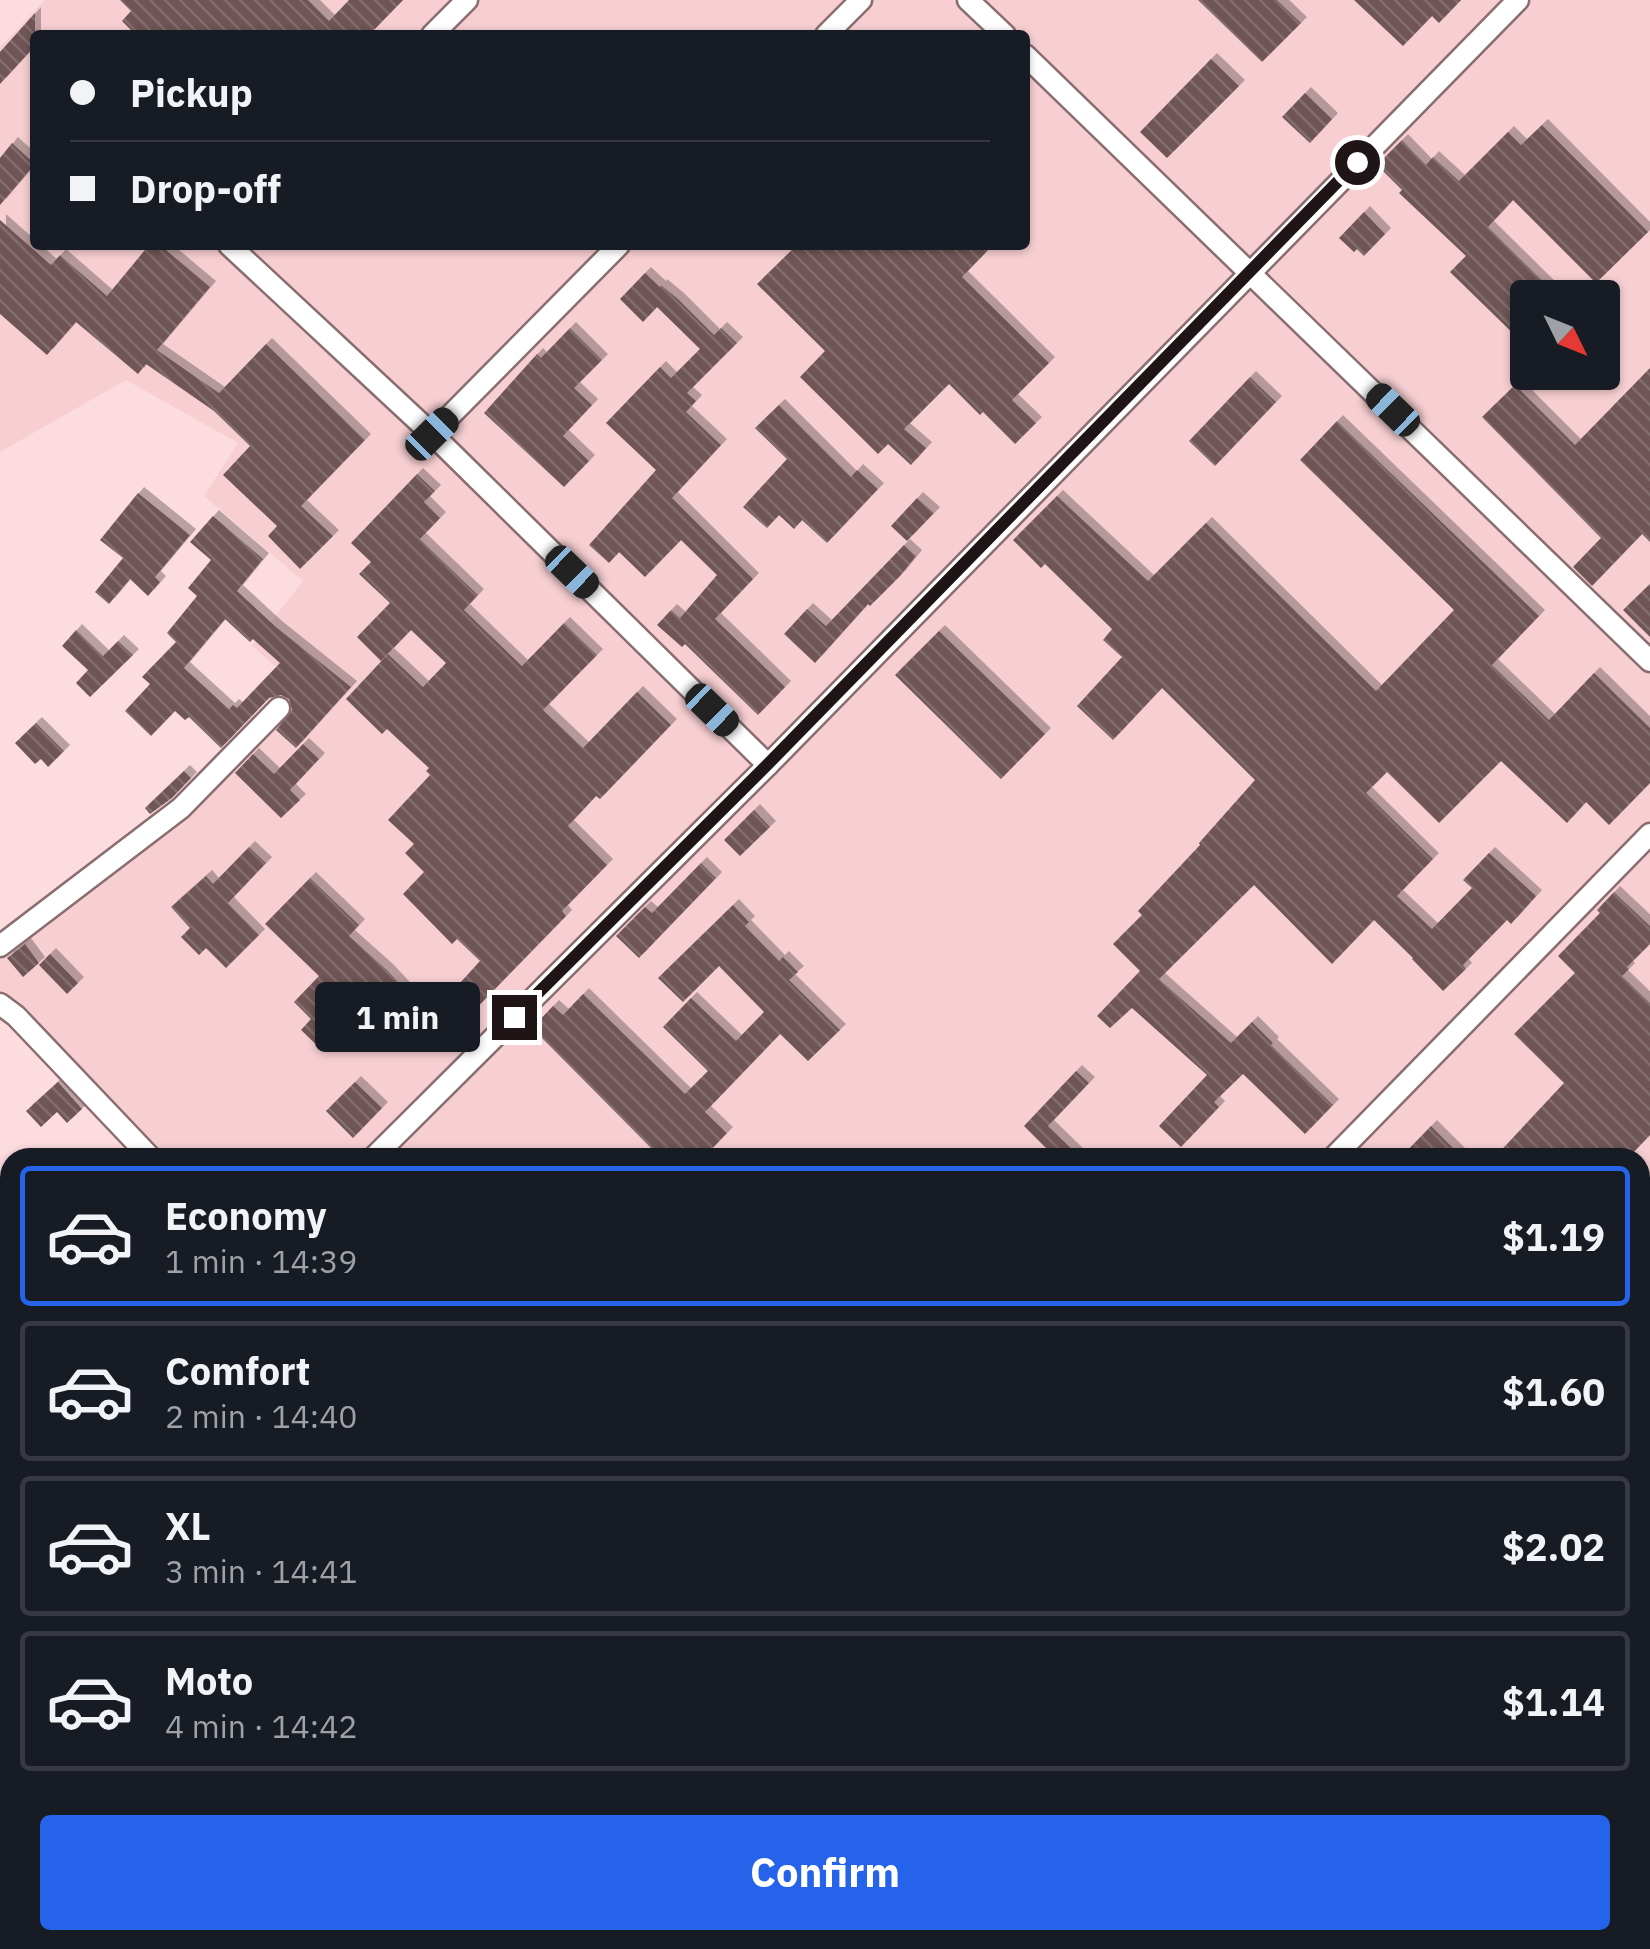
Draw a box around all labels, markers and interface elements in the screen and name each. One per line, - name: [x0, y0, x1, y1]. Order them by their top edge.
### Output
- text: Pickup: [130, 68, 253, 117]
- route start: [1335, 140, 1380, 185]
- text: Drop-off: [130, 164, 281, 213]
- north arrow: [1510, 280, 1620, 390]
- map controls: [1510, 280, 1620, 390]
- car: [1361, 378, 1425, 442]
- car: [400, 402, 464, 466]
- car: [540, 540, 604, 604]
- car: [680, 678, 744, 742]
- callout: 1 min: [314, 982, 479, 1052]
- route end: [492, 995, 537, 1040]
- text: 1 min: [356, 996, 439, 1038]
- icon: car: [45, 1191, 135, 1281]
- text: Economy: [165, 1191, 327, 1240]
- text: $1.19: [1502, 1212, 1605, 1261]
- text: 1 min · 14:39: [165, 1240, 358, 1282]
- icon: car: [45, 1346, 135, 1436]
- text: Comfort: [165, 1346, 310, 1395]
- text: $1.60: [1502, 1367, 1605, 1416]
- text: 2 min · 14:40: [165, 1395, 358, 1437]
- icon: car: [45, 1501, 135, 1591]
- text: XL: [165, 1501, 211, 1550]
- text: $2.02: [1502, 1522, 1605, 1571]
- text: 3 min · 14:41: [165, 1550, 358, 1592]
- icon: car: [45, 1656, 135, 1746]
- text: Moto: [165, 1656, 253, 1705]
- text: $1.14: [1502, 1677, 1605, 1726]
- text: 4 min · 14:42: [165, 1705, 358, 1747]
- button: Confirm: [40, 1815, 1610, 1930]

